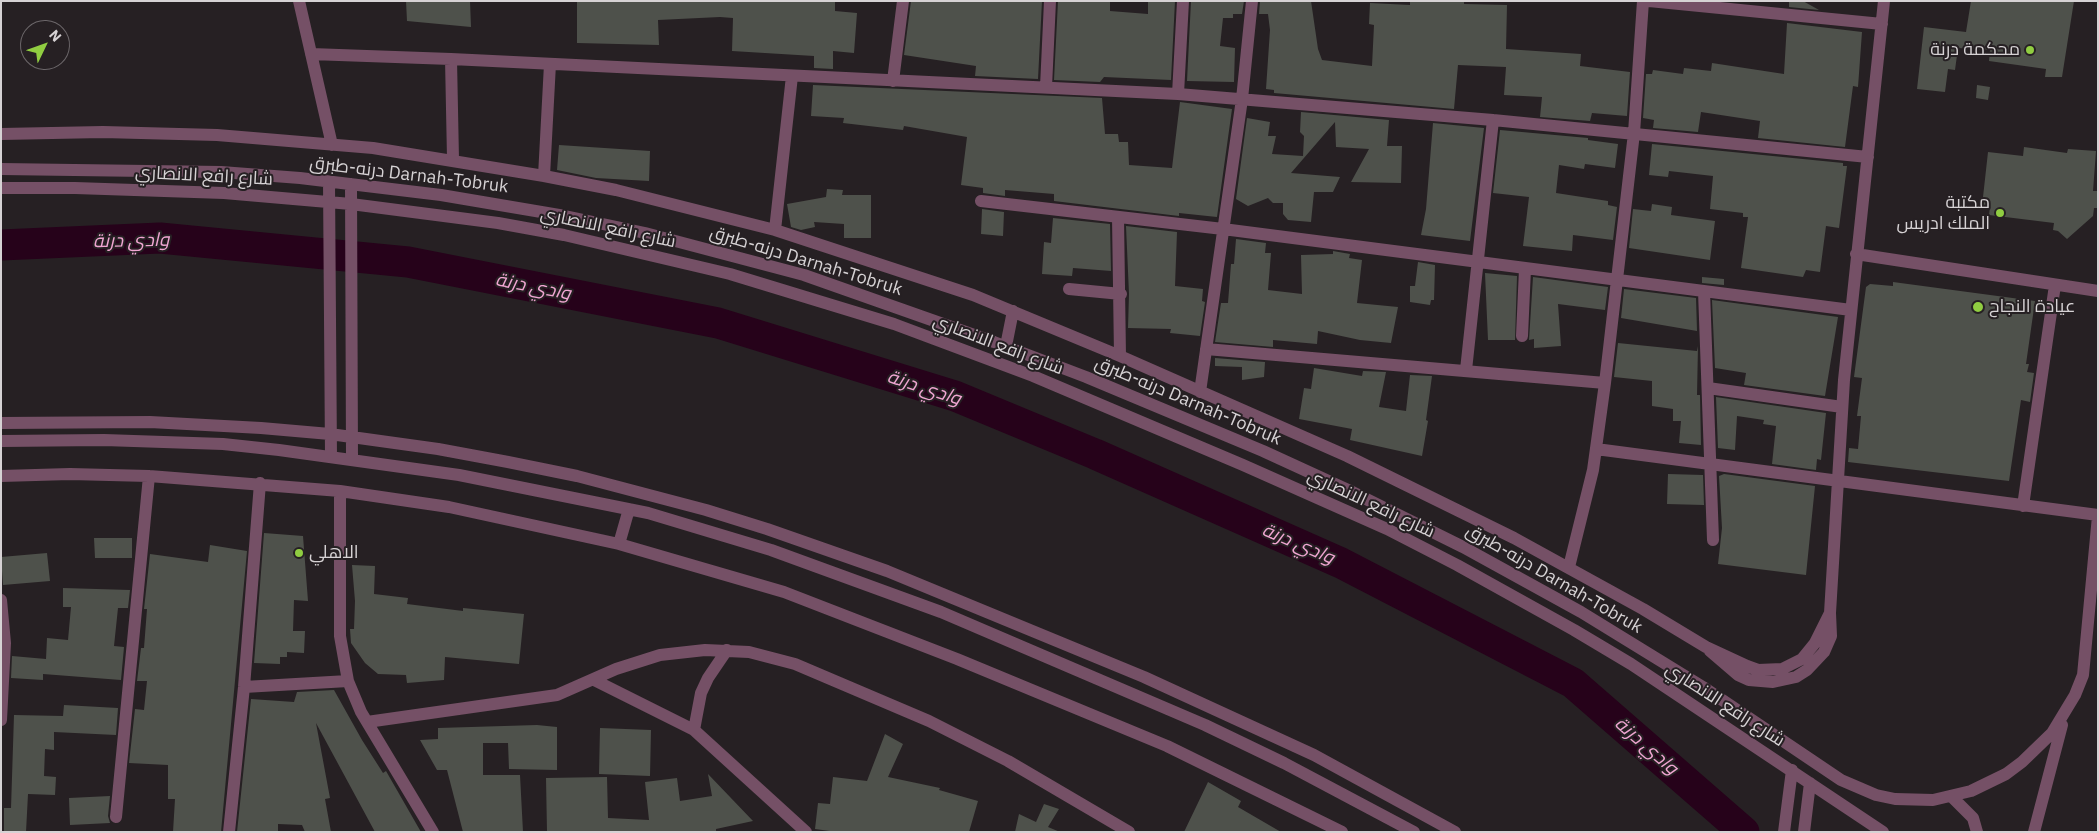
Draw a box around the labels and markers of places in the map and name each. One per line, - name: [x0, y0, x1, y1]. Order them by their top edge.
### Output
- place label: محكمة درنة: [1930, 39, 2020, 61]
- marker: محكمة درنة: [2024, 44, 2036, 56]
- place label: مكتبة الملك ادريس: [1897, 192, 1990, 234]
- marker: مكتبة الملك ادريس: [1994, 207, 2006, 219]
- place label: عيادة النجاح: [1989, 296, 2075, 318]
- marker: عيادة النجاح: [1971, 300, 1985, 314]
- place label: الاهلي: [309, 542, 359, 564]
- marker: الاهلي: [293, 547, 305, 559]

